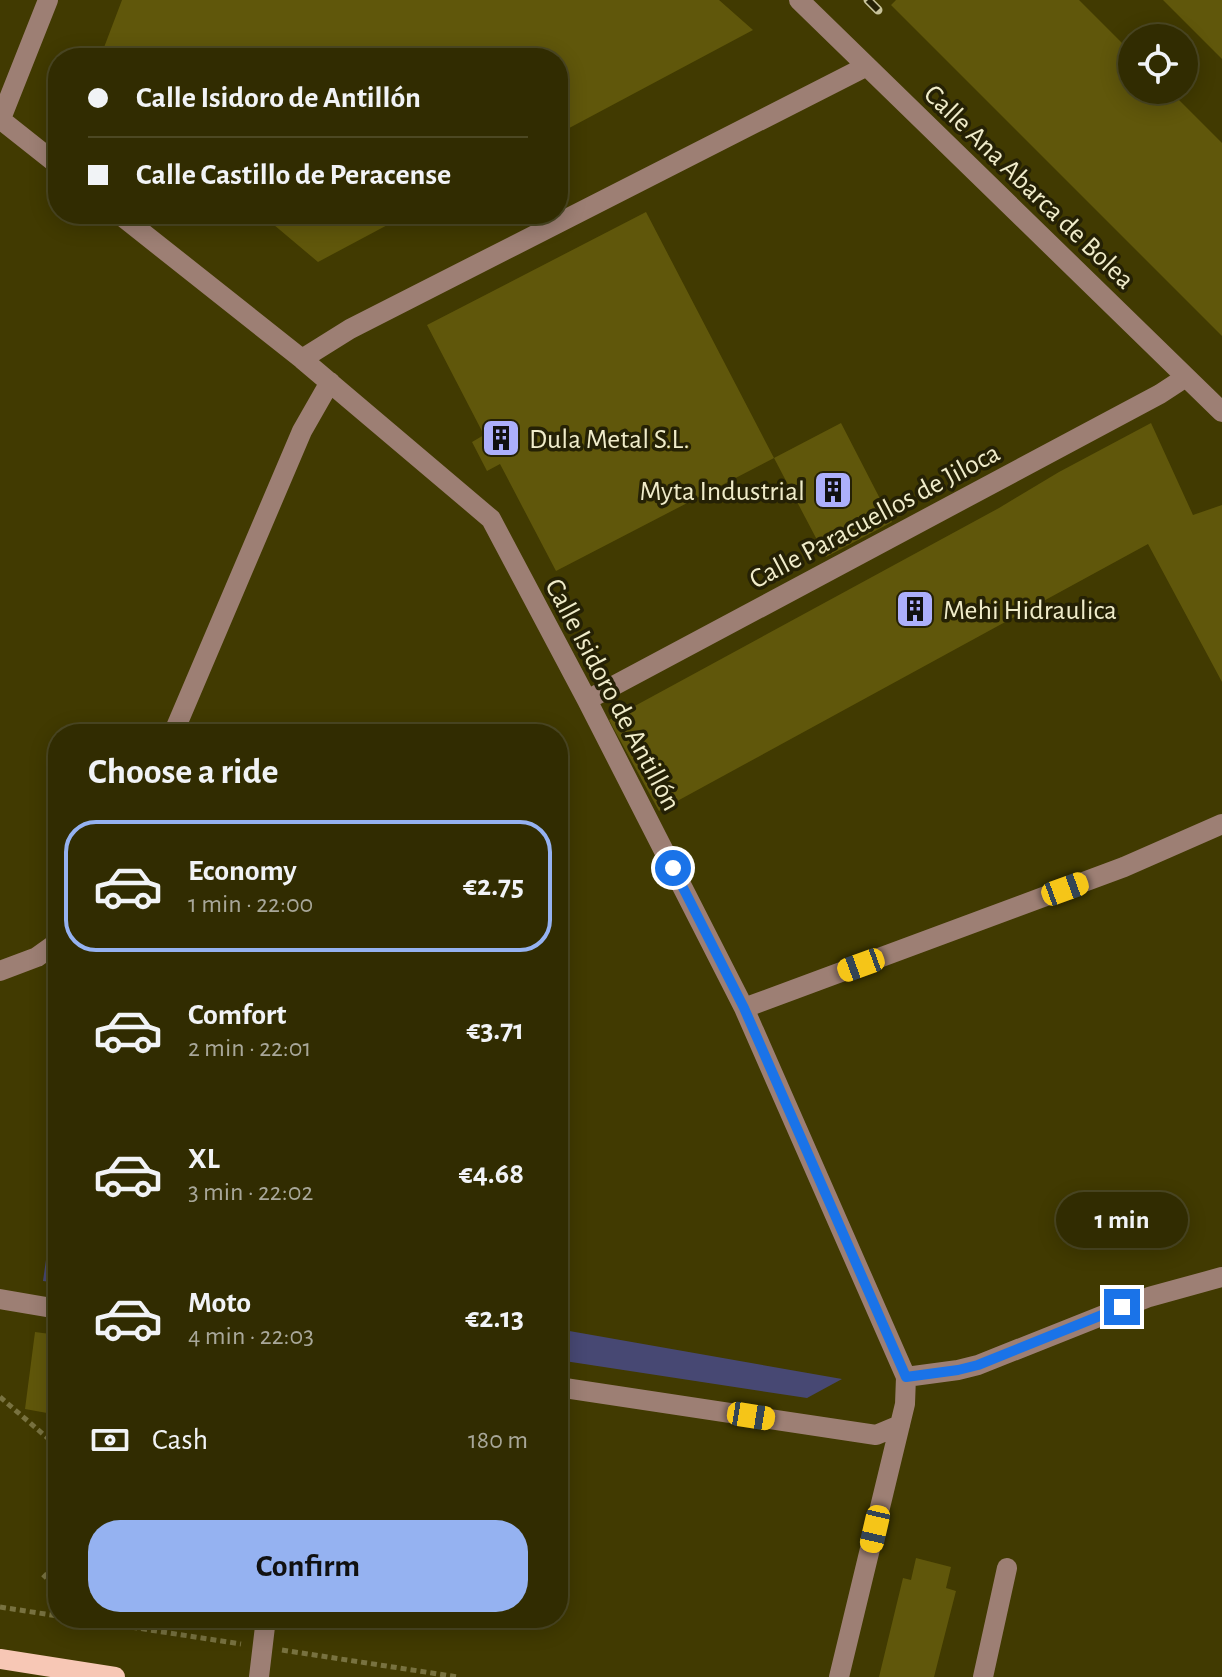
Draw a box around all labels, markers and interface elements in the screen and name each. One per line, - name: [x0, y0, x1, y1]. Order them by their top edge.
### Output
- map controls: [1118, 24, 1198, 104]
- button: locate: [1118, 24, 1198, 104]
- street label: Calle Ana Abarca de Bolea: [918, 80, 1139, 295]
- text: Calle Isidoro de Antillón: [136, 83, 421, 113]
- text: Calle Castillo de Peracense: [136, 160, 451, 190]
- building icon: Dula Metal S.L.: [480, 417, 522, 459]
- place label: Dula Metal S.L.: [529, 426, 690, 454]
- street label: Calle Paracuellos de Jiloca: [745, 439, 1005, 595]
- building icon: Myta Industrial: [812, 469, 854, 511]
- place label: Myta Industrial: [640, 478, 805, 506]
- street label: Calle Isidoro de Antillón: [539, 574, 685, 815]
- building icon: Mehi Hidraulica: [894, 588, 936, 630]
- place label: Mehi Hidraulica: [943, 597, 1117, 625]
- text: Choose a ride: [88, 754, 278, 790]
- icon: car: [92, 850, 164, 922]
- route start: [655, 850, 691, 886]
- text: Economy: [188, 856, 297, 886]
- car: [1038, 870, 1092, 908]
- text: €2.75: [463, 871, 524, 901]
- text: 1 min · 22:00: [188, 891, 313, 917]
- car: [834, 946, 888, 984]
- icon: car: [92, 994, 164, 1066]
- text: Comfort: [188, 1000, 287, 1030]
- text: €3.71: [466, 1015, 524, 1045]
- text: 2 min · 22:01: [188, 1035, 311, 1061]
- icon: car: [92, 1138, 164, 1210]
- text: XL: [188, 1144, 220, 1174]
- text: €4.68: [459, 1159, 524, 1189]
- text: 3 min · 22:02: [188, 1179, 313, 1205]
- callout: 1 min: [1056, 1191, 1188, 1247]
- text: 1 min: [1095, 1207, 1149, 1233]
- icon: car: [92, 1282, 164, 1354]
- text: Moto: [188, 1288, 251, 1318]
- route end: [1104, 1289, 1140, 1325]
- text: €2.13: [465, 1303, 524, 1333]
- text: 4 min · 22:03: [188, 1323, 314, 1349]
- car: [725, 1400, 777, 1432]
- icon: cash: [88, 1418, 132, 1462]
- text: Cash: [152, 1425, 208, 1455]
- text: 180 m: [468, 1427, 528, 1453]
- car: [858, 1503, 892, 1555]
- button: Confirm: [88, 1520, 528, 1612]

